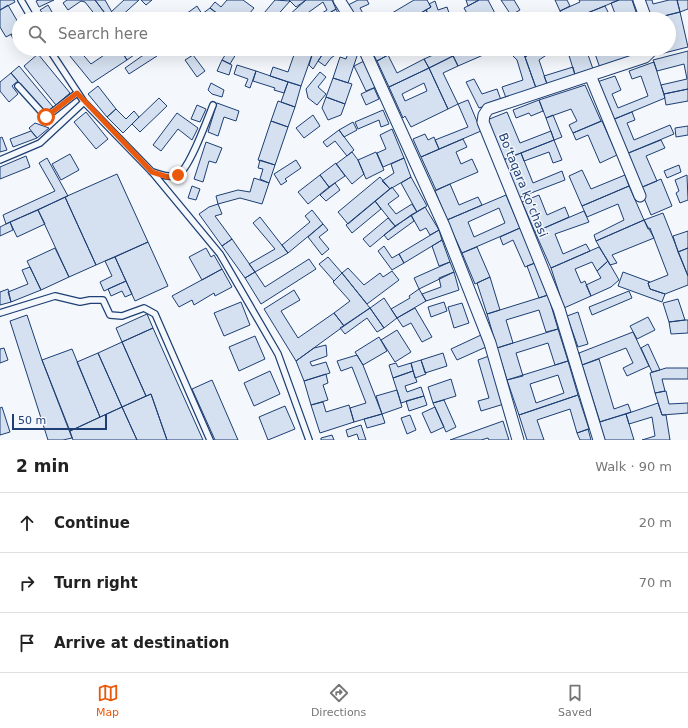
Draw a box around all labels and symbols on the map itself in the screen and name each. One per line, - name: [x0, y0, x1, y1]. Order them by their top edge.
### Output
- route start: [37, 108, 55, 126]
- street label: Boʻtaqara koʻchasi: [496, 131, 550, 239]
- route end: [169, 166, 187, 184]
- scale bar: [12, 412, 107, 431]

